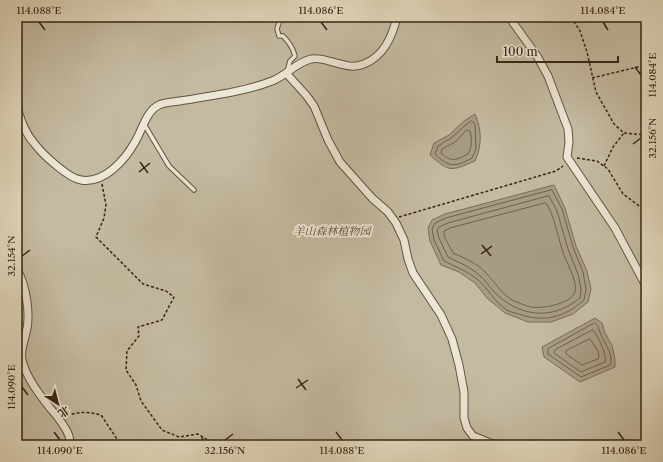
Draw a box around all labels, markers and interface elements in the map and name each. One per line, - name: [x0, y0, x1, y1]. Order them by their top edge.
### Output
- text: 114.088°E: [16, 4, 62, 17]
- text: 114.086°E: [299, 4, 343, 17]
- text: 114.084°E: [581, 4, 626, 17]
- scale bar: [497, 38, 618, 64]
- text: 100 m: [503, 44, 538, 59]
- text: 114.084°E: [646, 52, 659, 97]
- text: 32.156°N: [646, 118, 659, 158]
- park label: 羊山森林植物园: [294, 224, 372, 238]
- text: 32.154°N: [5, 236, 18, 276]
- text: 114.090°E: [5, 364, 18, 410]
- north arrow: [38, 384, 78, 424]
- text: 北: [55, 403, 72, 421]
- text: 114.090°E: [37, 444, 83, 457]
- text: 32.156°N: [205, 444, 245, 457]
- text: 114.088°E: [319, 444, 365, 457]
- text: 114.086°E: [602, 444, 646, 457]

